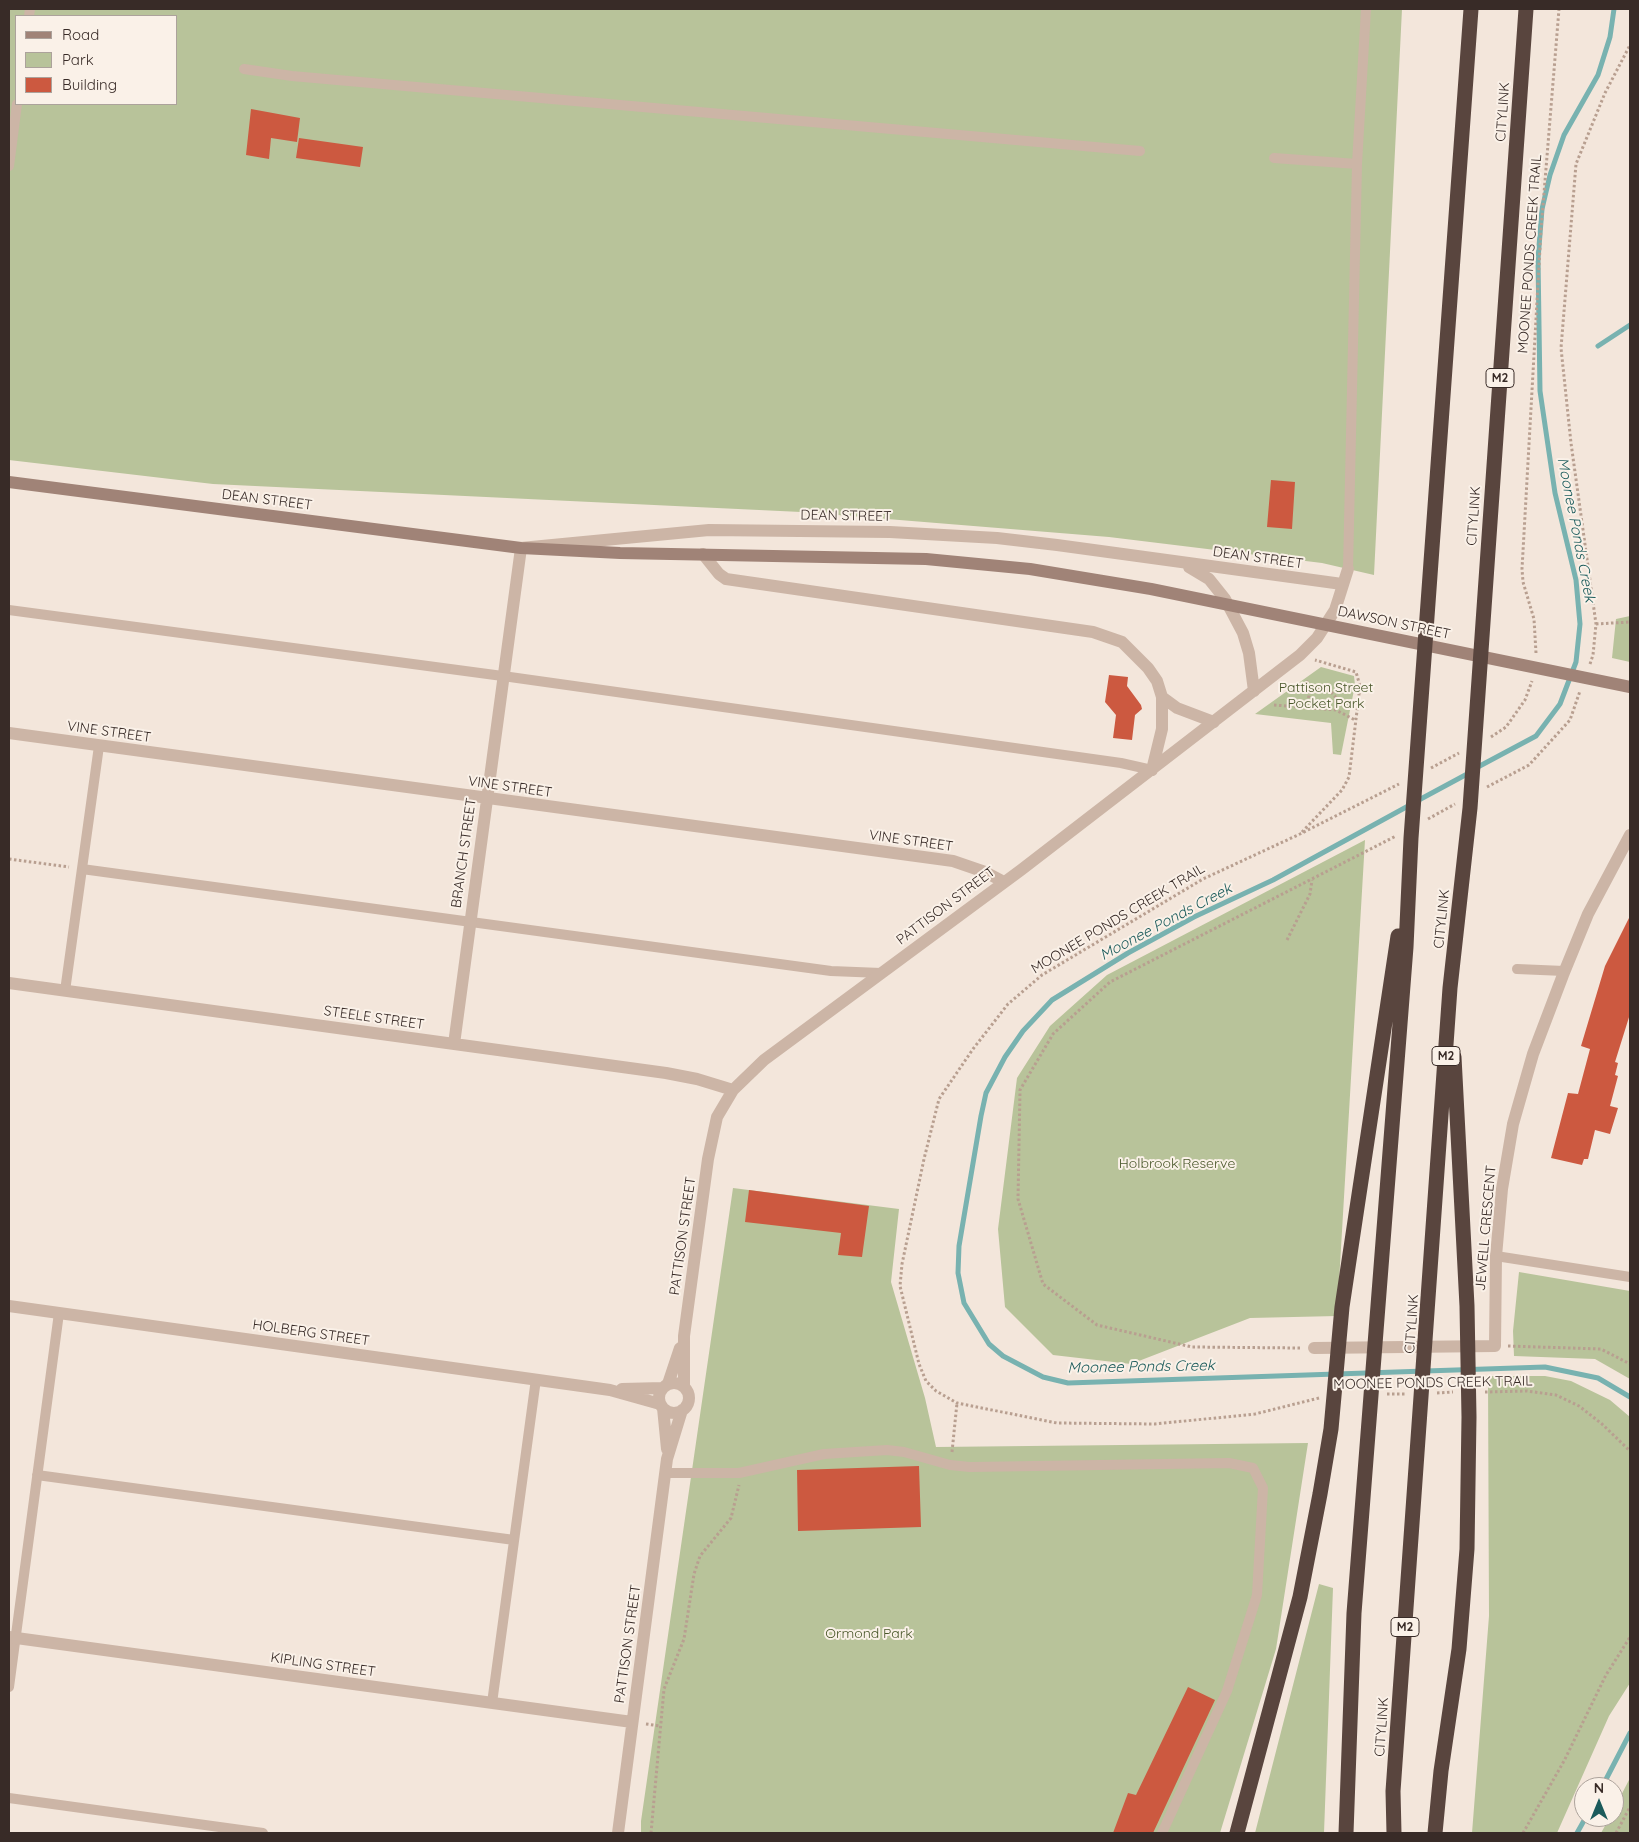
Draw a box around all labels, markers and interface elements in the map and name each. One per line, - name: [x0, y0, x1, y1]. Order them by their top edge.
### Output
- legend: [15, 15, 178, 105]
- text: Road: [62, 25, 99, 44]
- text: Park: [62, 50, 94, 69]
- text: Building: [62, 75, 117, 94]
- street label: CITYLINK: [1493, 82, 1513, 142]
- street label: MOONEE PONDS CREEK TRAIL: [1515, 154, 1545, 354]
- road number: M2: [1486, 368, 1514, 388]
- water label: Moonee Ponds Creek: [1553, 456, 1599, 604]
- street label: DEAN STREET: [221, 486, 313, 514]
- street label: CITYLINK: [1464, 486, 1484, 546]
- street label: DEAN STREET: [800, 507, 892, 525]
- street label: DEAN STREET: [1212, 543, 1304, 573]
- street label: DAWSON STREET: [1336, 603, 1452, 643]
- park label: Pattison Street Pocket Park: [1279, 680, 1373, 712]
- street label: VINE STREET: [66, 718, 152, 746]
- street label: VINE STREET: [467, 773, 553, 801]
- street label: BRANCH STREET: [448, 797, 480, 909]
- street label: VINE STREET: [868, 827, 954, 855]
- street label: MOONEE PONDS CREEK TRAIL: [1028, 860, 1208, 978]
- street label: PATTISON STREET: [893, 863, 999, 949]
- water label: Moonee Ponds Creek: [1097, 880, 1235, 964]
- street label: CITYLINK: [1431, 888, 1453, 950]
- street label: STEELE STREET: [323, 1003, 425, 1033]
- road number: M2: [1432, 1046, 1460, 1066]
- park label: Holbrook Reserve: [1119, 1156, 1235, 1172]
- street label: JEWELL CRESCENT: [1472, 1164, 1500, 1292]
- street label: PATTISON STREET: [666, 1176, 700, 1296]
- street label: CITYLINK: [1402, 1294, 1422, 1354]
- street label: HOLBERG STREET: [251, 1316, 371, 1350]
- water label: Moonee Ponds Creek: [1067, 1357, 1215, 1377]
- street label: MOONEE PONDS CREEK TRAIL: [1333, 1373, 1533, 1393]
- street label: PATTISON STREET: [611, 1584, 645, 1704]
- road number: M2: [1391, 1618, 1419, 1636]
- park label: Ormond Park: [825, 1626, 913, 1642]
- street label: KIPLING STREET: [269, 1649, 377, 1681]
- street label: CITYLINK: [1372, 1697, 1392, 1757]
- north arrow: [1574, 1777, 1624, 1827]
- text: N: [1594, 1779, 1604, 1797]

